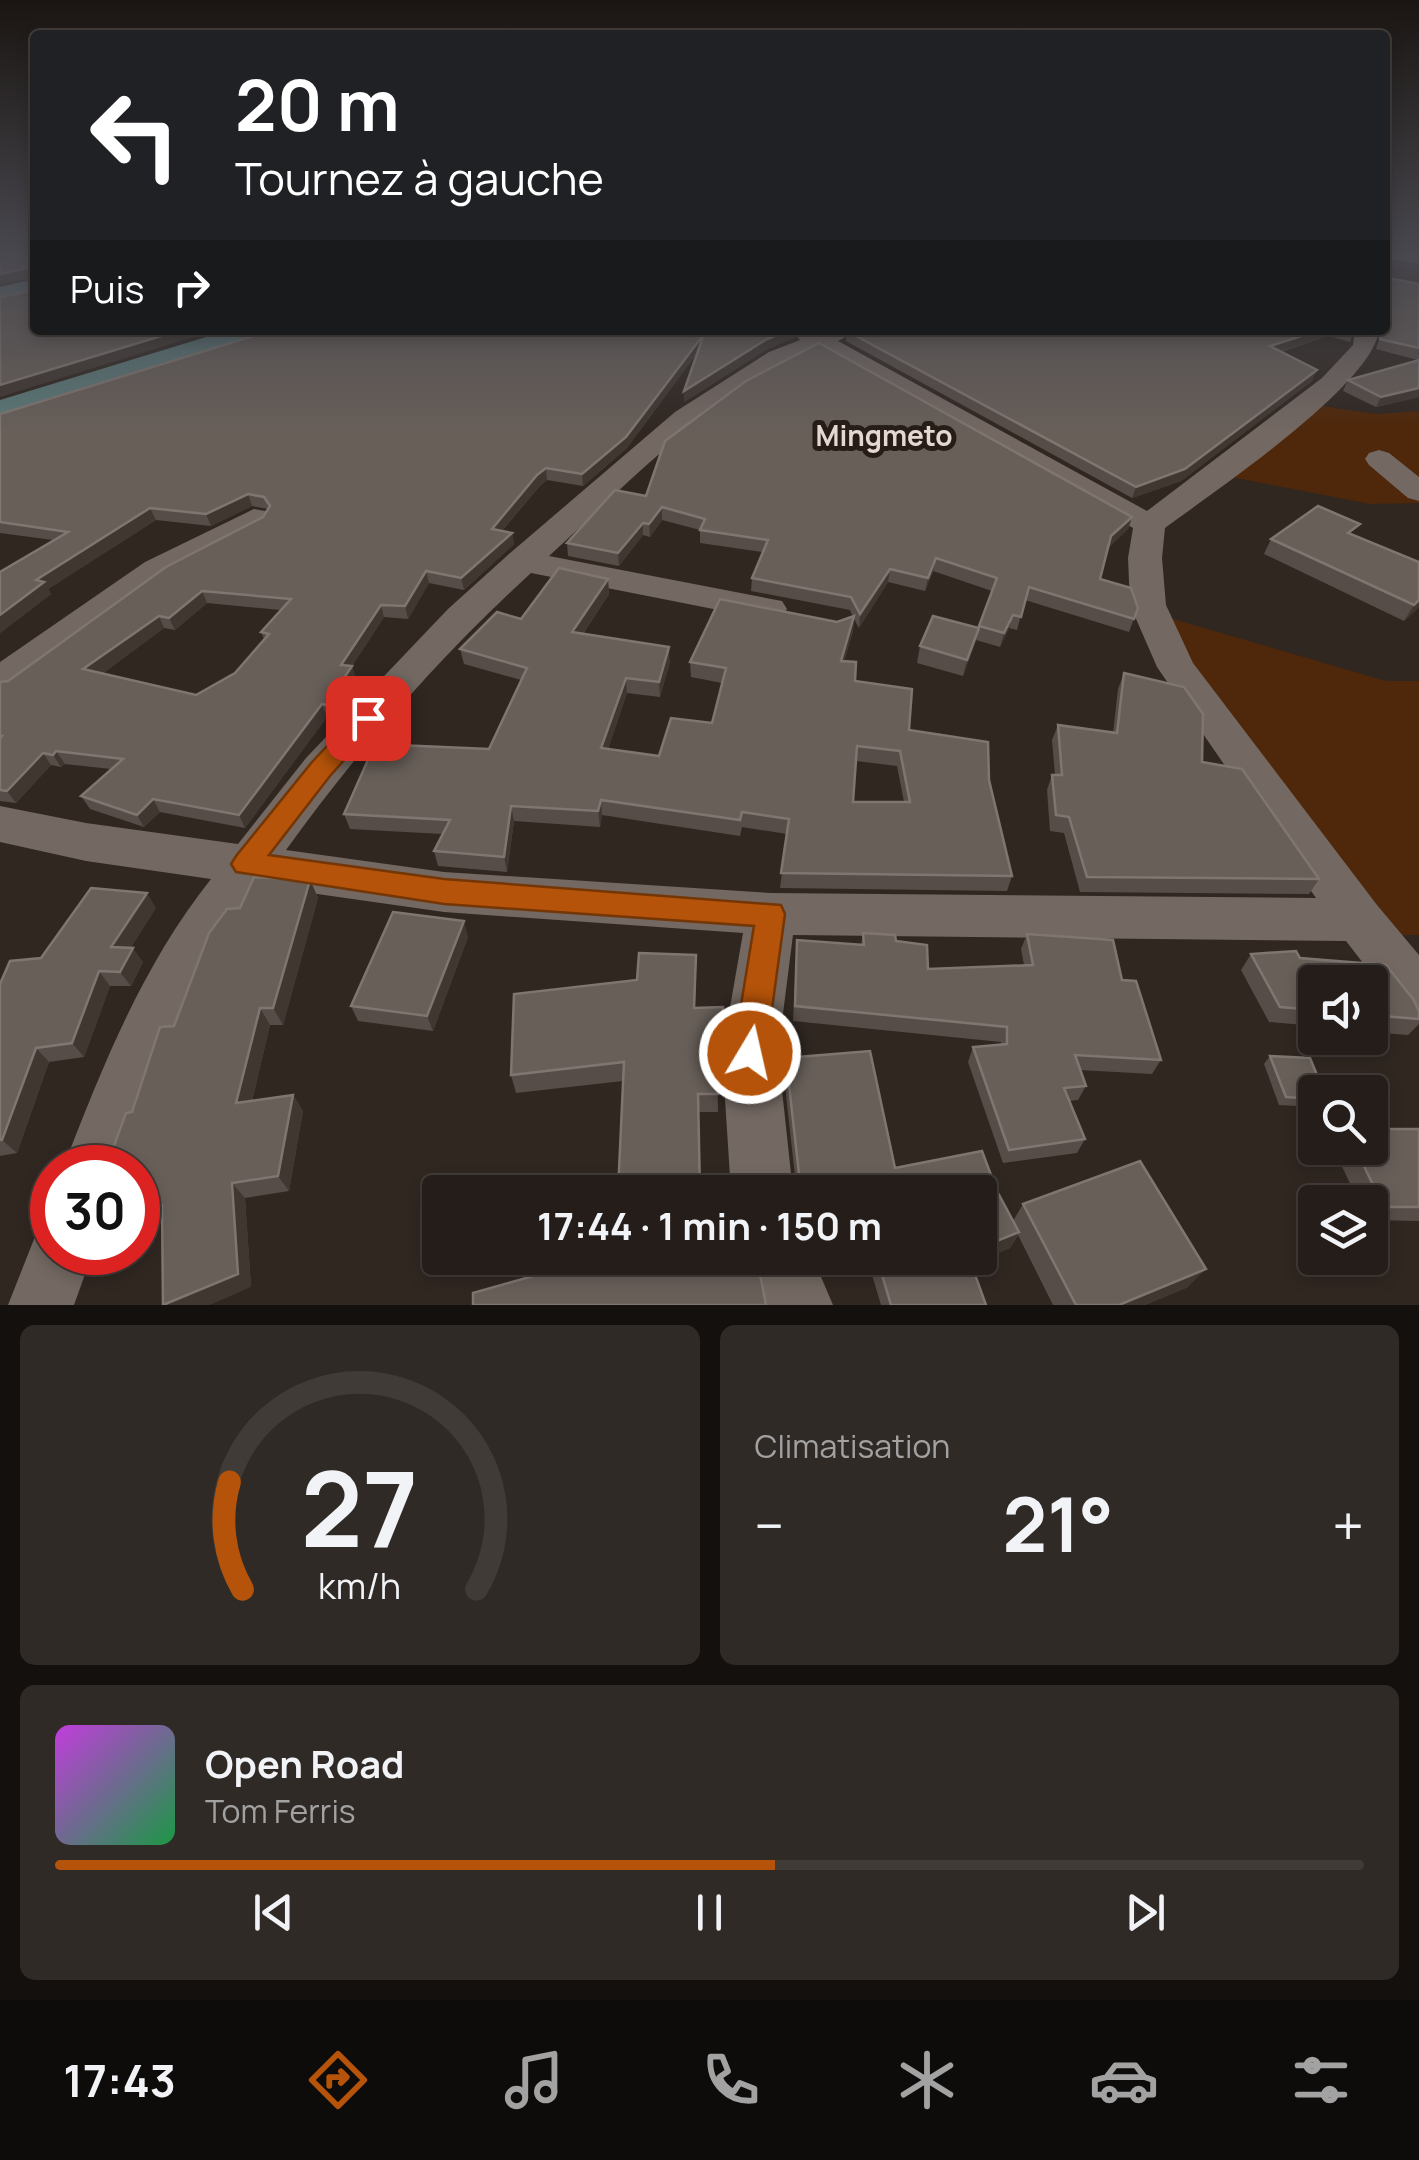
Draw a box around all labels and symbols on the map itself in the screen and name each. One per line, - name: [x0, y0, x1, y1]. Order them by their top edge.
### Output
- district label: Mingmeto: [815, 416, 953, 454]
- pin: [326, 676, 411, 761]
- position arrow: [698, 1001, 802, 1105]
- speed limit sign: 30: [30, 1145, 160, 1275]

